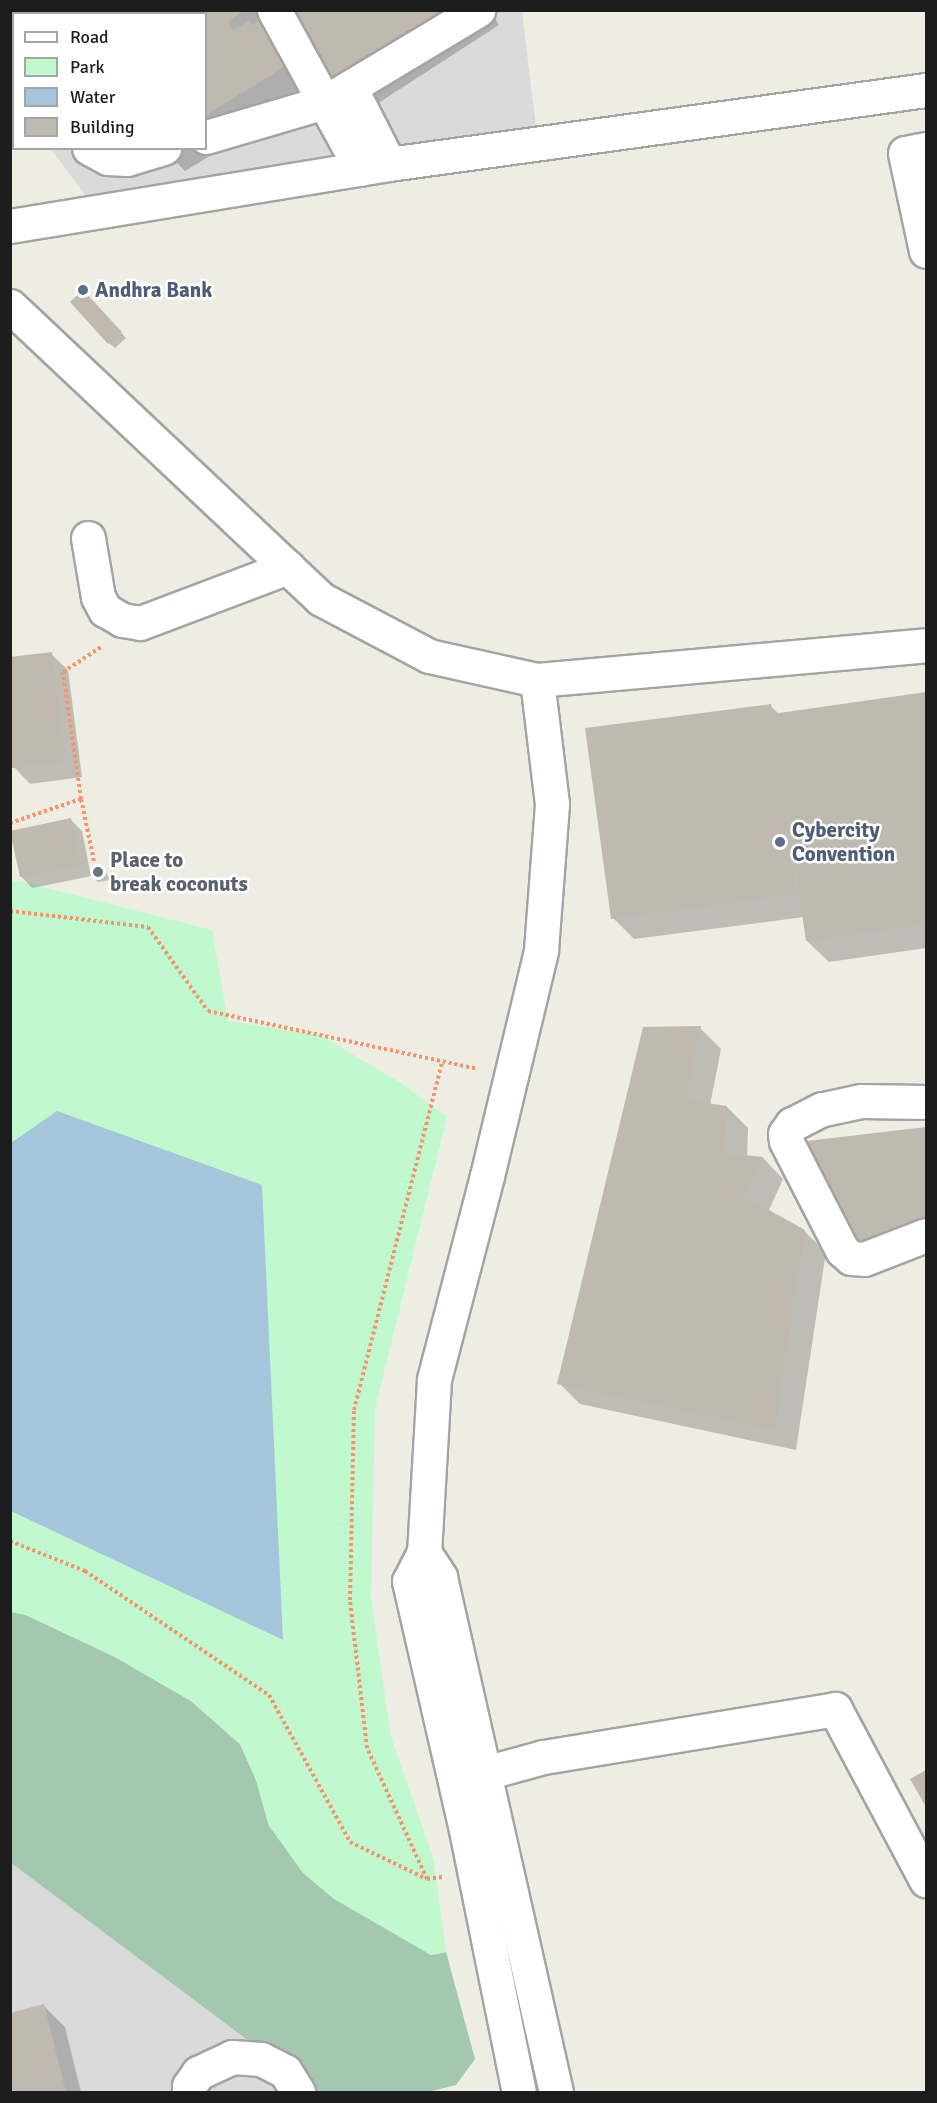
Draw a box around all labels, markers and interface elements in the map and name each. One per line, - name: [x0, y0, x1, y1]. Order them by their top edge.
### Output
- legend: [12, 12, 207, 150]
- text: Road: [70, 26, 109, 48]
- text: Park: [70, 56, 105, 78]
- text: Water: [70, 86, 115, 108]
- text: Building: [70, 116, 134, 138]
- place label: Andhra Bank: [95, 277, 212, 303]
- marker: Andhra Bank: [76, 283, 90, 297]
- place label: Cybercity Convention: [792, 817, 895, 867]
- marker: Cybercity Convention: [773, 835, 787, 849]
- place label: Place to break coconuts: [110, 847, 248, 897]
- marker: Place to break coconuts: [91, 865, 105, 879]

